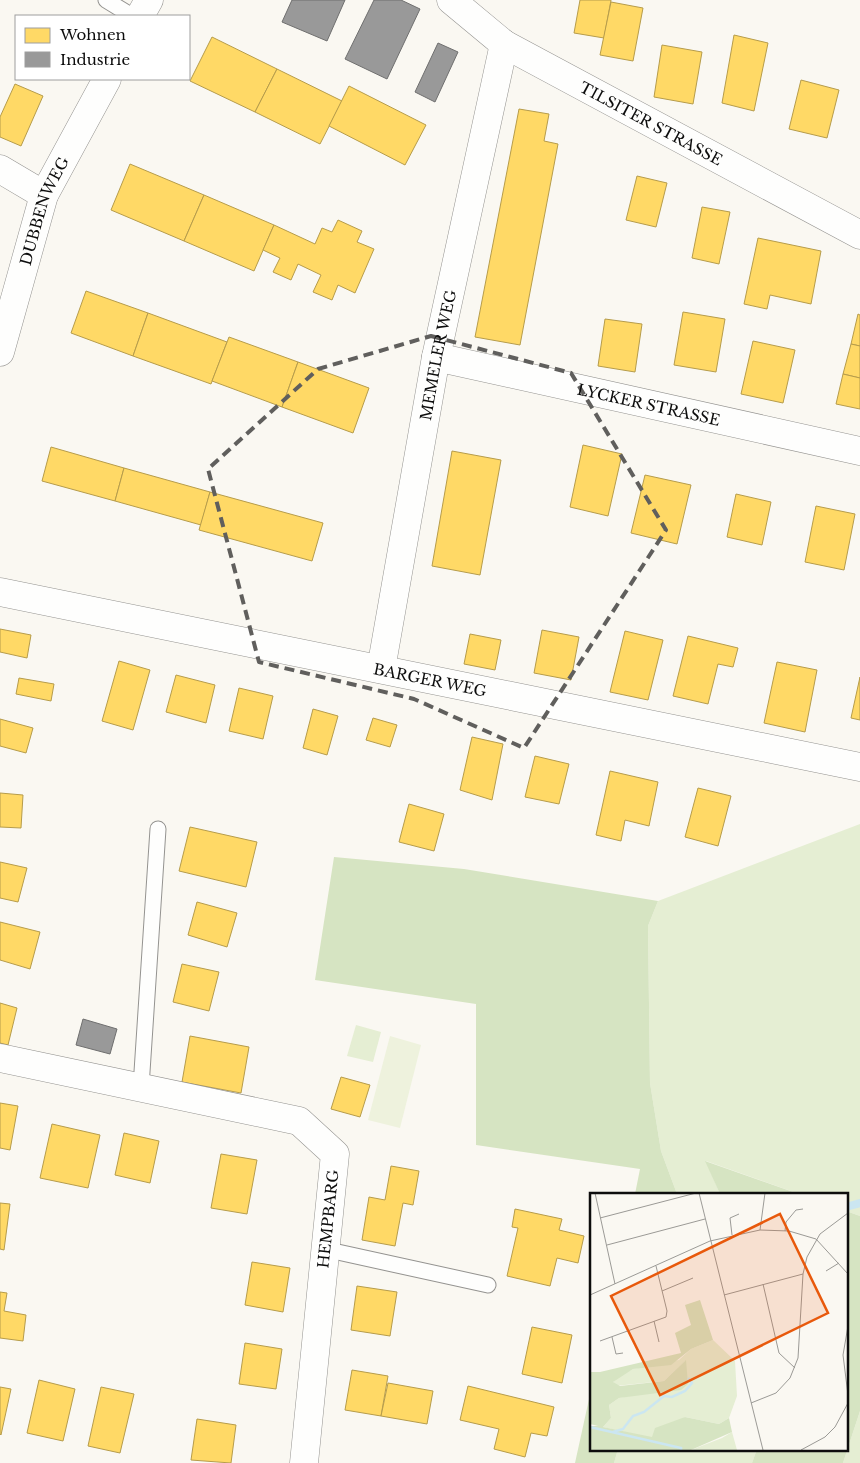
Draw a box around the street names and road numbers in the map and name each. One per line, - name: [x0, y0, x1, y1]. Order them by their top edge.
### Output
- street label: TILSITER STRASSE: [577, 77, 726, 169]
- street label: DUBBENWEG: [15, 153, 73, 267]
- street label: MEMELER WEG: [415, 288, 460, 422]
- street label: LYCKER STRASSE: [576, 379, 722, 429]
- street label: BARGER WEG: [372, 659, 488, 700]
- street label: HEMPBARG: [313, 1169, 343, 1269]

